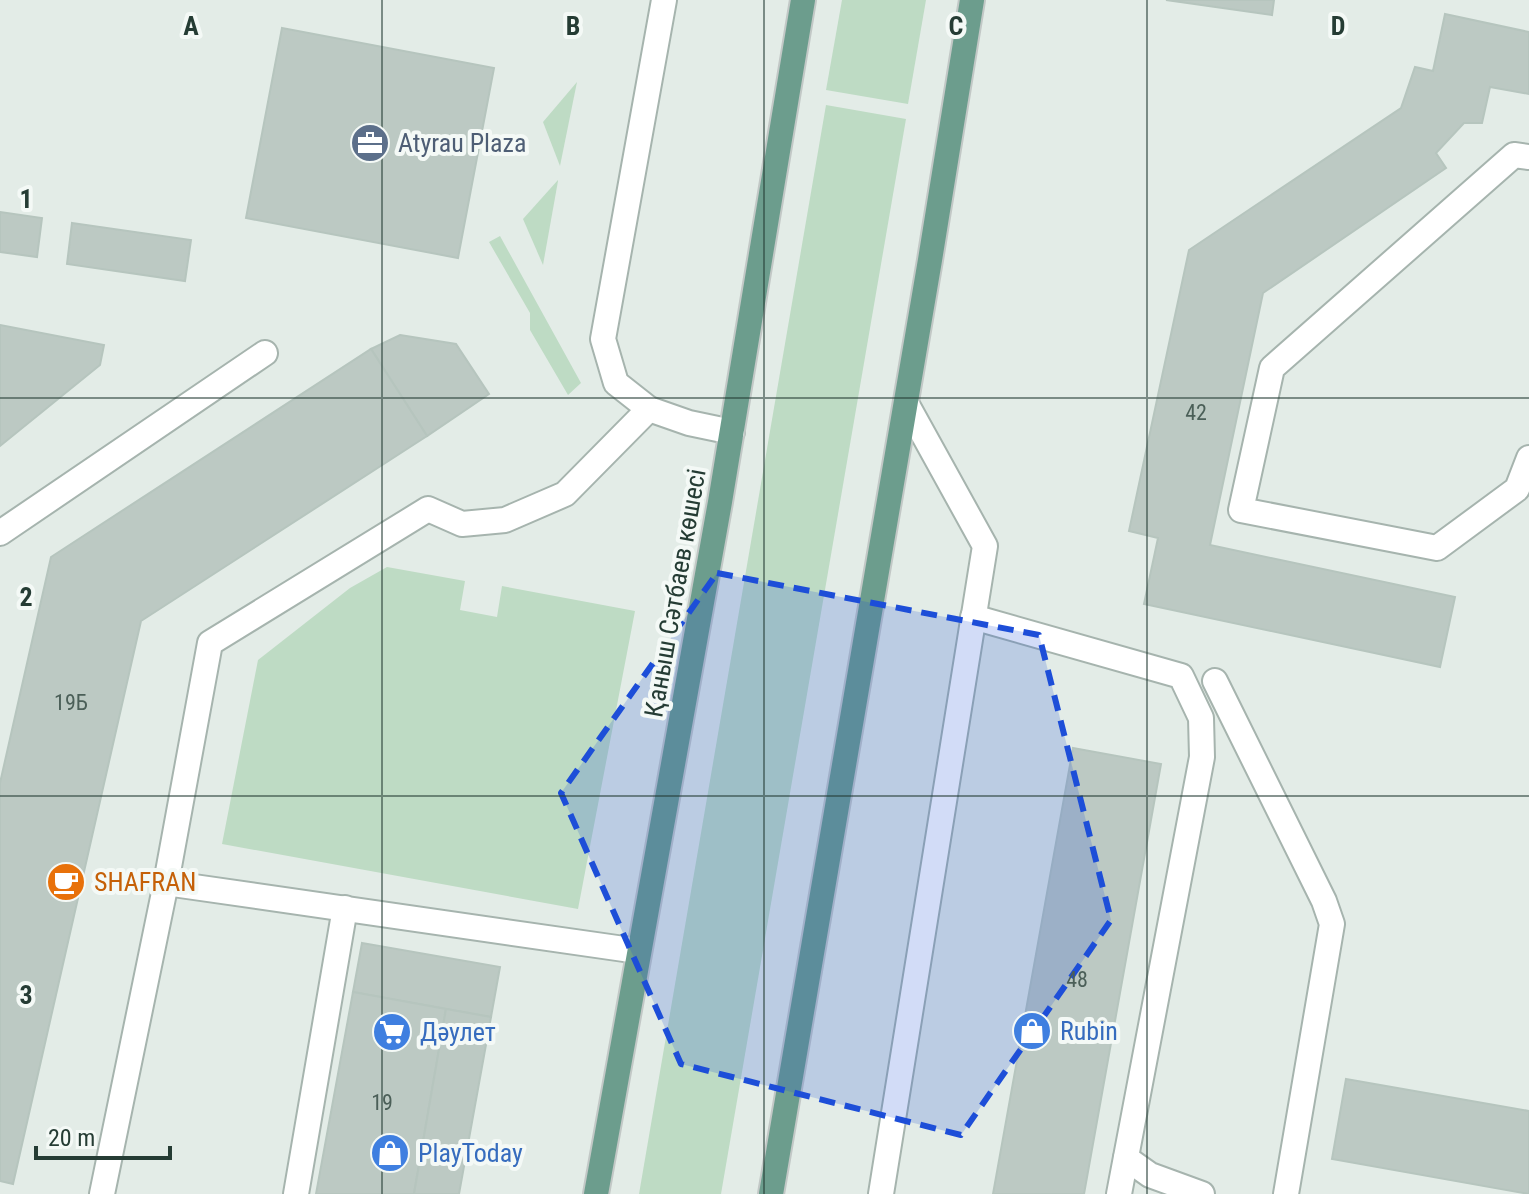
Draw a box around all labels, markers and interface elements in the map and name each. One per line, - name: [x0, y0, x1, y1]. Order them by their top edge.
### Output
- text: A: [183, 11, 199, 41]
- text: B: [566, 11, 580, 41]
- text: C: [949, 11, 964, 41]
- text: D: [1331, 11, 1345, 41]
- office icon: Atyrau Plaza: [349, 122, 391, 164]
- place label: Atyrau Plaza: [398, 128, 526, 158]
- text: 1: [19, 184, 33, 214]
- house number: 42: [1185, 400, 1207, 425]
- street label: Қаныш Сәтбаев көшесі: [638, 467, 712, 719]
- text: 2: [19, 582, 33, 612]
- house number: 19Б: [54, 690, 88, 715]
- cafe icon: SHAFRAN: [45, 861, 87, 903]
- place label: SHAFRAN: [94, 867, 196, 897]
- house number: 48: [1066, 967, 1088, 992]
- text: 3: [19, 980, 33, 1010]
- shop icon: Rubin: [1011, 1010, 1053, 1052]
- supermarket icon: Дәулет: [371, 1011, 413, 1053]
- place label: Rubin: [1060, 1016, 1118, 1046]
- place label: Дәулет: [420, 1017, 496, 1047]
- house number: 19: [371, 1090, 393, 1115]
- scale bar: [36, 1110, 170, 1160]
- text: 20 m: [48, 1124, 95, 1152]
- shop icon: PlayToday: [369, 1132, 411, 1174]
- place label: PlayToday: [418, 1138, 523, 1168]

